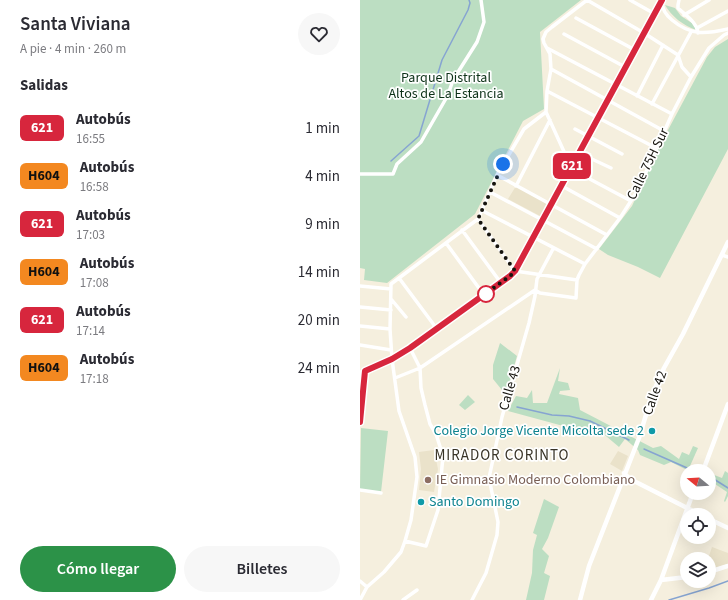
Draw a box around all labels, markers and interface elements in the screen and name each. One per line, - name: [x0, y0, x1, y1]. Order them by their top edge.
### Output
- text: Santa Viviana: [20, 11, 131, 38]
- button: heart: [298, 13, 340, 55]
- text: A pie · 4 min · 260 m: [20, 40, 126, 58]
- park label: Parque Distrital Altos de La Estancia: [388, 68, 504, 104]
- text: Salidas: [20, 75, 68, 96]
- text: Autobús: [76, 109, 131, 130]
- text: 621: [31, 118, 53, 138]
- text: 1 min: [305, 118, 340, 139]
- street label: Calle 75H Sur: [622, 125, 674, 203]
- text: 16:55: [76, 130, 105, 148]
- line badge: 621: [549, 153, 595, 179]
- your location: [493, 154, 513, 174]
- text: 621: [561, 156, 583, 176]
- text: Autobús: [80, 157, 134, 178]
- text: H604: [28, 166, 60, 186]
- text: 4 min: [305, 166, 340, 187]
- text: 16:58: [80, 178, 109, 196]
- text: Autobús: [76, 205, 131, 226]
- text: 621: [31, 214, 53, 234]
- text: 9 min: [305, 214, 340, 235]
- text: 17:03: [76, 226, 105, 244]
- text: Autobús: [80, 253, 134, 274]
- text: H604: [28, 262, 60, 282]
- text: 14 min: [298, 262, 340, 283]
- text: 17:08: [80, 274, 109, 292]
- unlabelled marker: [477, 285, 495, 303]
- text: Autobús: [76, 301, 131, 322]
- text: 621: [31, 310, 53, 330]
- text: 20 min: [298, 310, 340, 331]
- text: 17:14: [76, 322, 105, 340]
- text: Autobús: [80, 349, 134, 370]
- text: H604: [28, 358, 60, 378]
- text: 24 min: [298, 358, 340, 379]
- street label: Calle 43: [494, 363, 526, 413]
- street label: Calle 42: [638, 368, 672, 418]
- text: 17:18: [80, 370, 109, 388]
- place label: Colegio Jorge Vicente Micolta sede 2: [433, 421, 644, 441]
- marker: Colegio Jorge Vicente Micolta sede 2: [647, 426, 657, 436]
- district label: MIRADOR CORINTO: [434, 445, 570, 466]
- north arrow: [680, 464, 716, 500]
- map controls: [680, 464, 716, 588]
- place label: IE Gimnasio Moderno Colombiano: [436, 470, 635, 490]
- marker: IE Gimnasio Moderno Colombiano: [423, 475, 433, 485]
- place label: Santo Domingo: [429, 492, 519, 512]
- marker: Santo Domingo: [416, 497, 426, 507]
- button: locate: [680, 508, 716, 544]
- button: Cómo llegar: [20, 546, 176, 592]
- button: Billetes: [184, 546, 340, 592]
- button: layers: [680, 552, 716, 588]

